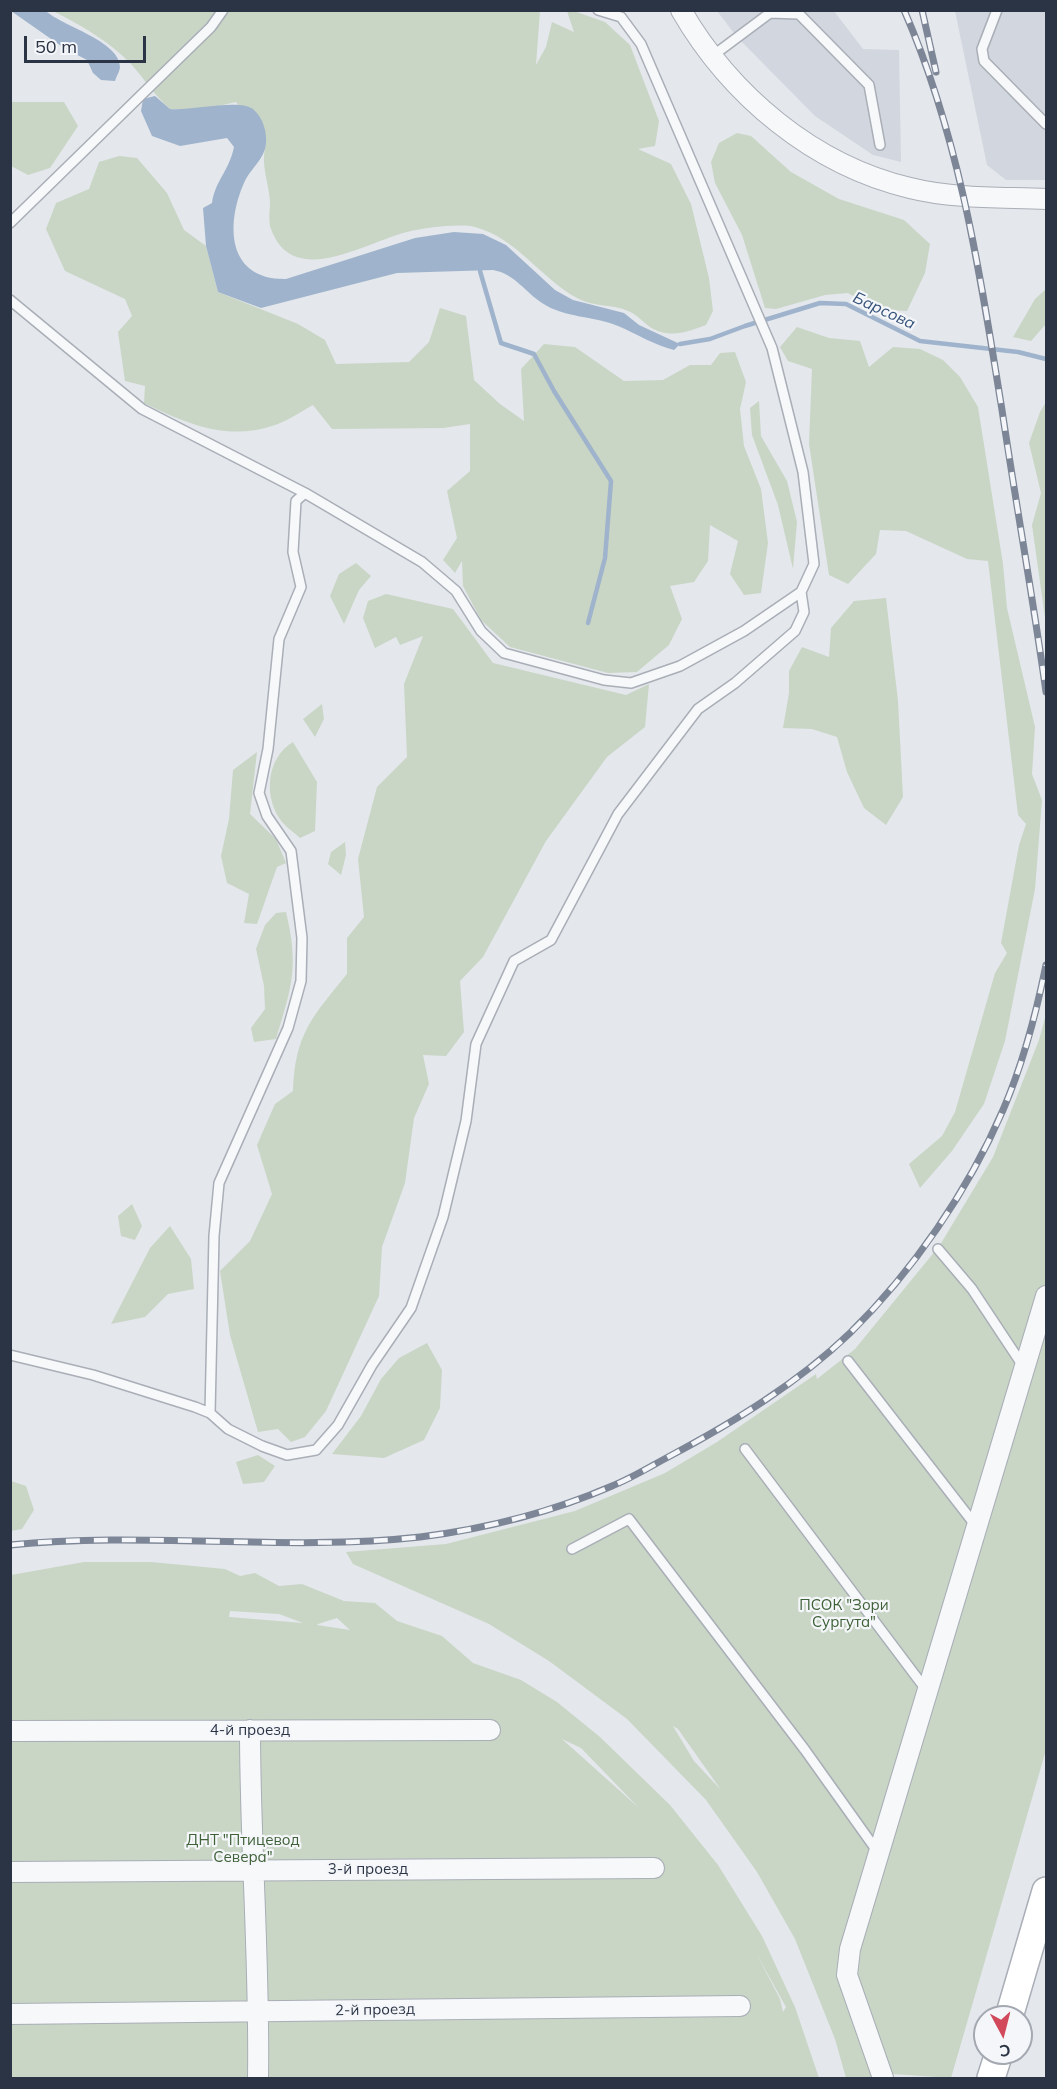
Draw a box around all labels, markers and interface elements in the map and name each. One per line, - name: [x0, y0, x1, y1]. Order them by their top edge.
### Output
- scale bar: [27, 24, 148, 62]
- text: 50 m: [35, 35, 77, 58]
- water label: Барсова: [850, 288, 918, 334]
- park label: ПСОК "Зори Сургута": [799, 1596, 889, 1631]
- street label: 4-й проезд: [210, 1721, 290, 1739]
- park label: ДНТ "Птицевод Севера": [186, 1831, 300, 1866]
- street label: 3-й проезд: [328, 1860, 408, 1878]
- street label: 2-й проезд: [335, 2000, 415, 2020]
- north arrow: [973, 2005, 1033, 2065]
- text: С: [998, 2040, 1012, 2061]

